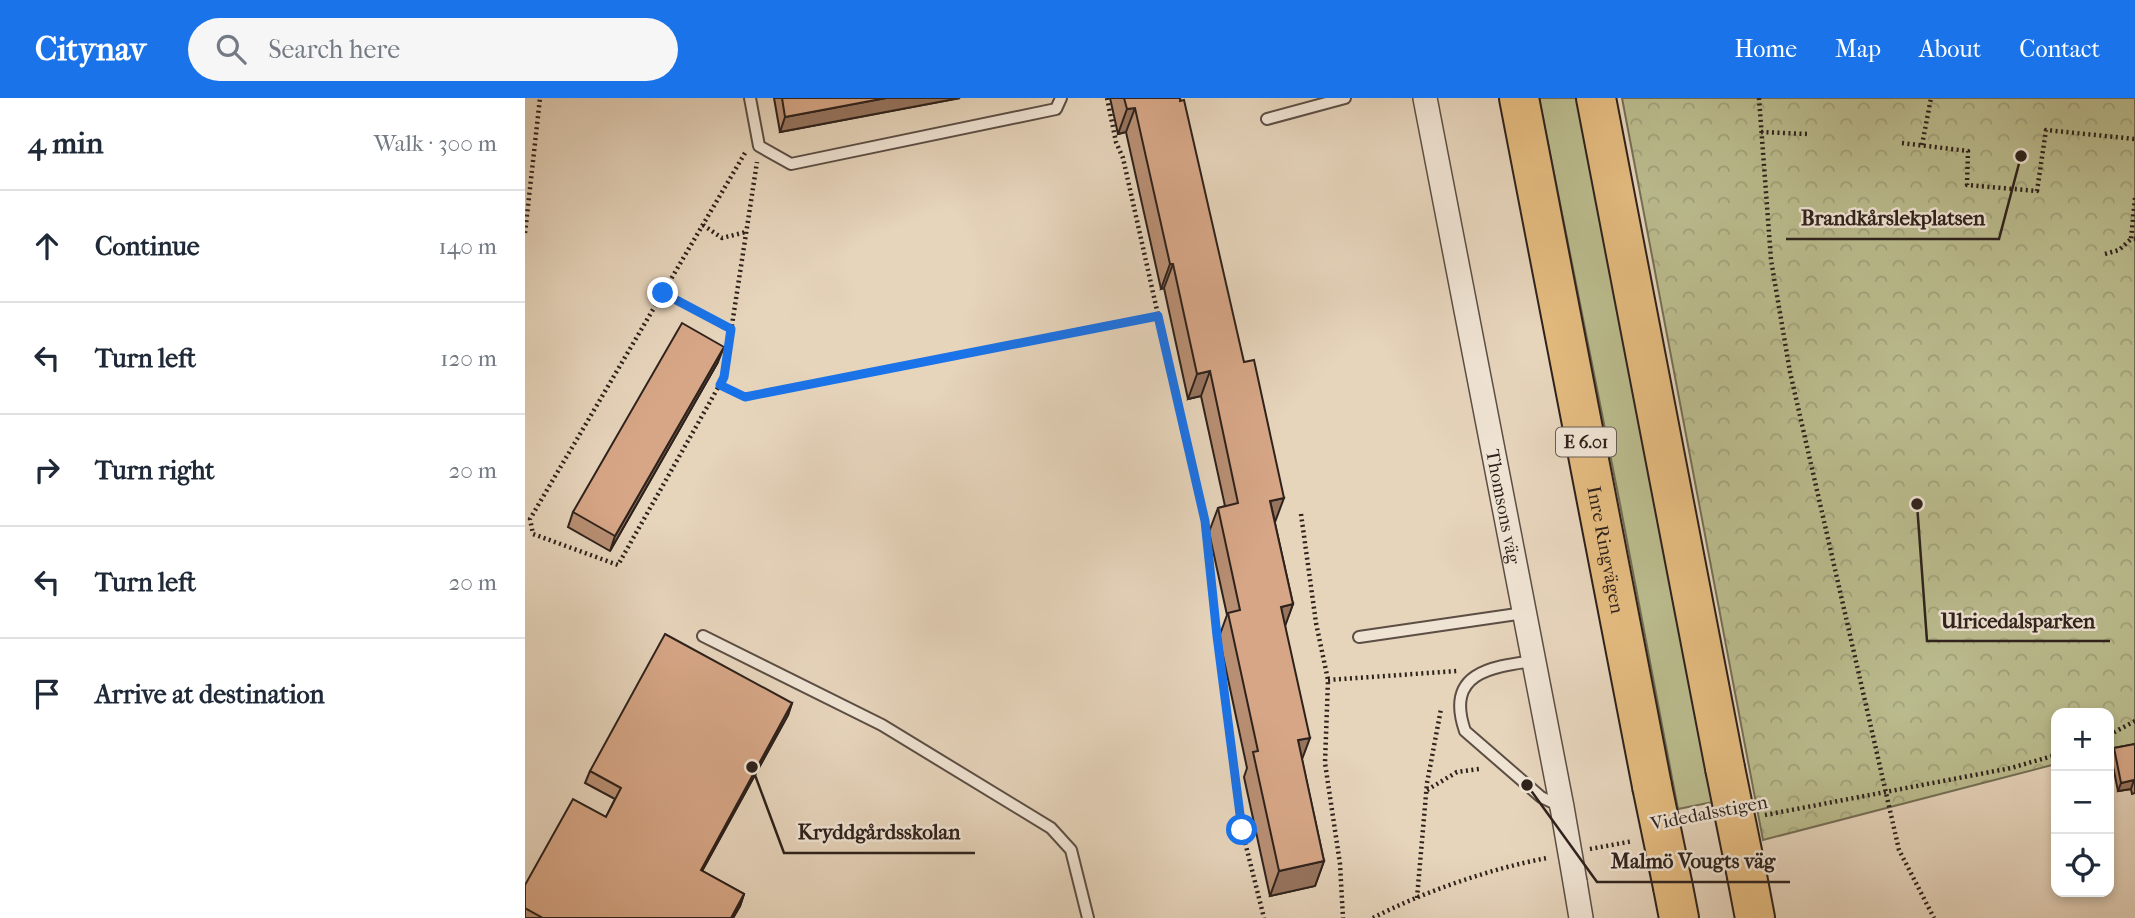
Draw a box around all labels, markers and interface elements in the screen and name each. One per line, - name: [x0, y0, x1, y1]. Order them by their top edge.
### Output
- search box: [188, 18, 678, 81]
- text: Citynav: [35, 30, 146, 69]
- icon: search: [212, 30, 250, 68]
- text: Search here: [268, 34, 400, 65]
- text: Home: [1735, 35, 1797, 63]
- text: Map: [1835, 35, 1881, 63]
- text: About: [1919, 35, 1981, 63]
- text: Contact: [2019, 35, 2100, 63]
- text: 4 min: [28, 126, 103, 161]
- text: Walk · 300 m: [374, 130, 497, 157]
- callout: Brandkårslekplatsen: [1786, 197, 1999, 239]
- text: Brandkårslekplatsen: [1801, 206, 1986, 230]
- icon: ahead: [28, 227, 66, 265]
- text: Continue: [95, 231, 200, 262]
- text: 140 m: [438, 233, 497, 260]
- route end: [647, 277, 678, 308]
- icon: left: [28, 339, 66, 377]
- text: Turn left: [95, 343, 196, 374]
- text: 120 m: [440, 345, 497, 372]
- road number: E 6.01: [1556, 428, 1616, 456]
- street label: Thomsons väg: [1481, 448, 1525, 567]
- icon: right: [28, 451, 66, 489]
- text: Turn right: [95, 455, 215, 486]
- text: 20 m: [448, 457, 497, 484]
- street label: Inre Ringvägen: [1582, 484, 1628, 615]
- icon: left: [28, 563, 66, 601]
- text: Turn left: [95, 567, 196, 598]
- text: 20 m: [448, 569, 497, 596]
- callout: Ulricedalsparken: [1927, 599, 2110, 641]
- text: Ulricedalsparken: [1940, 609, 2096, 633]
- icon: arrive: [28, 675, 66, 713]
- text: Arrive at destination: [95, 679, 325, 710]
- map controls: [2051, 708, 2114, 897]
- button: +: [2051, 708, 2114, 771]
- button: −: [2051, 771, 2114, 834]
- street label: Videdalsstigen: [1648, 791, 1770, 835]
- callout: Kryddgårdsskolan: [784, 811, 975, 853]
- route start: [1226, 814, 1257, 845]
- text: Kryddgårdsskolan: [798, 820, 961, 844]
- button: locate: [2051, 834, 2114, 897]
- callout: Malmö Vougts väg: [1597, 840, 1790, 882]
- text: Malmö Vougts väg: [1610, 849, 1776, 873]

